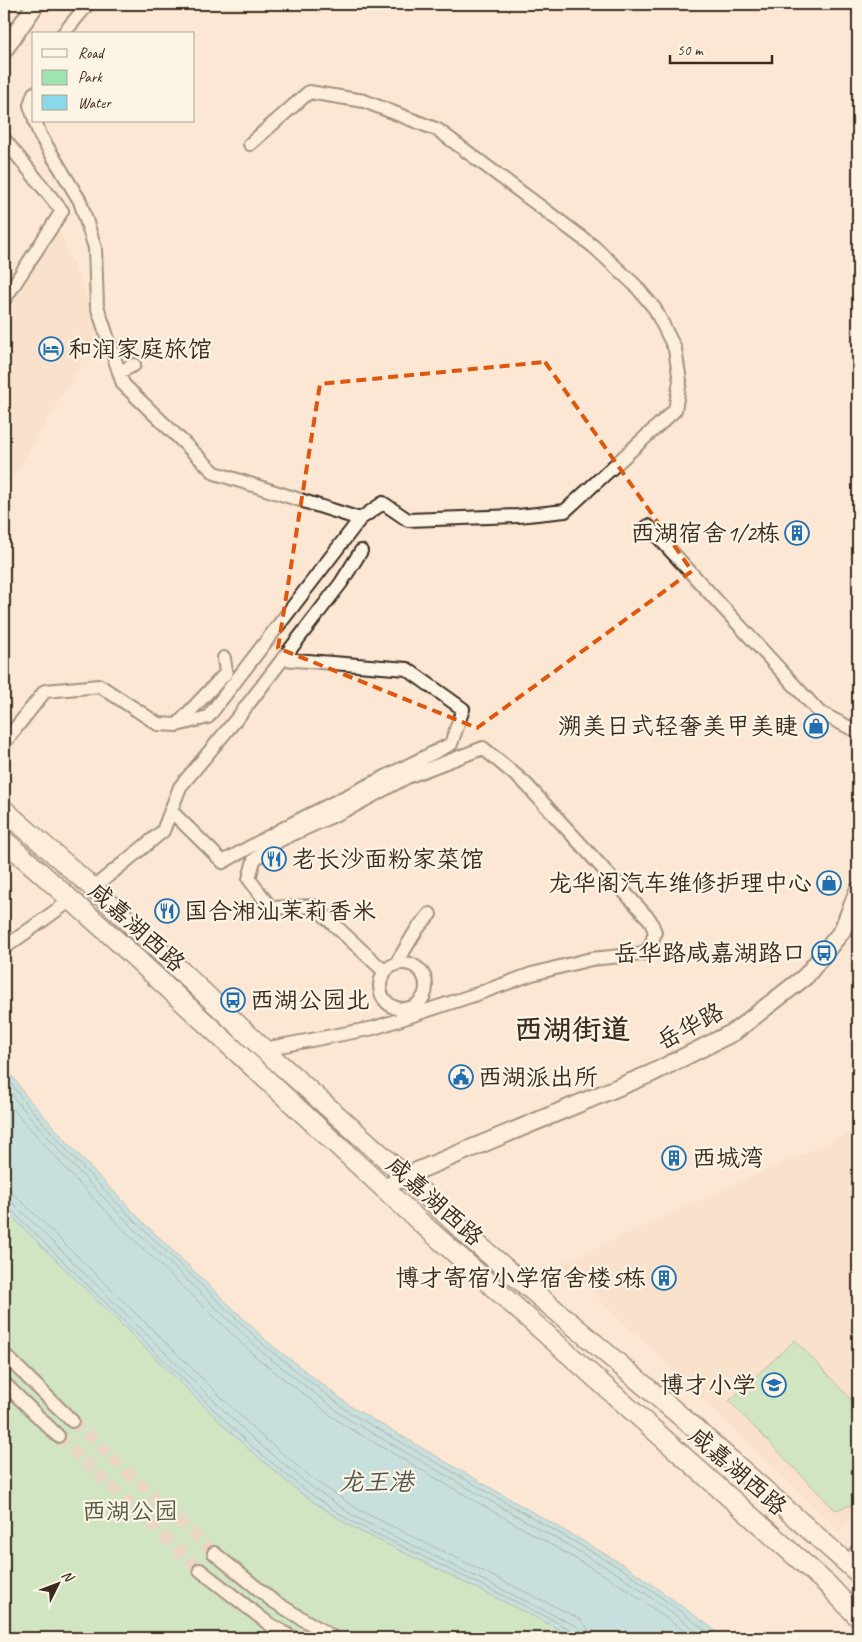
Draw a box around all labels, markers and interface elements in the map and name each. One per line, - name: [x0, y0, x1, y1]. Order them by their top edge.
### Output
- legend: [32, 32, 195, 122]
- scale bar: [670, 32, 772, 64]
- text: 50 m: [677, 41, 704, 60]
- text: Road: [78, 44, 105, 63]
- text: Park: [78, 68, 103, 87]
- text: Water: [78, 94, 112, 113]
- place label: 和润家庭旅馆: [68, 334, 212, 364]
- hotel icon: 和润家庭旅馆: [38, 336, 64, 362]
- place label: 西湖宿舍1/2栋: [630, 518, 780, 548]
- building icon: 西湖宿舍1/2栋: [784, 520, 810, 546]
- place label: 溯美日式轻奢美甲美睫: [558, 711, 798, 741]
- shop icon: 溯美日式轻奢美甲美睫: [803, 713, 829, 739]
- place label: 老长沙面粉家菜馆: [292, 844, 484, 874]
- restaurant icon: 老长沙面粉家菜馆: [261, 846, 287, 872]
- place label: 龙华阁汽车维修护理中心: [548, 868, 812, 898]
- shop icon: 龙华阁汽车维修护理中心: [816, 870, 842, 896]
- street label: 咸嘉湖西路: [82, 876, 192, 978]
- place label: 国合湘汕茉莉香米: [184, 896, 376, 926]
- restaurant icon: 国合湘汕茉莉香米: [154, 898, 180, 924]
- place label: 岳华路咸嘉湖路口: [614, 938, 806, 968]
- bus stop icon: 岳华路咸嘉湖路口: [811, 940, 837, 966]
- place label: 西湖公园北: [250, 985, 370, 1015]
- bus stop icon: 西湖公园北: [220, 987, 246, 1013]
- street label: 岳华路: [651, 996, 729, 1056]
- district label: 西湖街道: [514, 1011, 630, 1048]
- place label: 西湖派出所: [478, 1062, 598, 1092]
- public building icon: 西湖派出所: [448, 1064, 474, 1090]
- place label: 西城湾: [692, 1143, 764, 1173]
- building icon: 西城湾: [661, 1145, 687, 1171]
- street label: 咸嘉湖西路: [380, 1150, 490, 1252]
- place label: 博才寄宿小学宿舍楼5栋: [395, 1263, 646, 1293]
- building icon: 博才寄宿小学宿舍楼5栋: [651, 1265, 677, 1291]
- place label: 博才小学: [660, 1370, 756, 1400]
- school or university icon: 博才小学: [761, 1372, 787, 1398]
- street label: 咸嘉湖西路: [683, 1420, 793, 1522]
- water label: 龙王港: [338, 1466, 415, 1498]
- park label: 西湖公园: [82, 1496, 178, 1526]
- north arrow: [32, 1560, 82, 1610]
- text: N: [58, 1567, 78, 1586]

